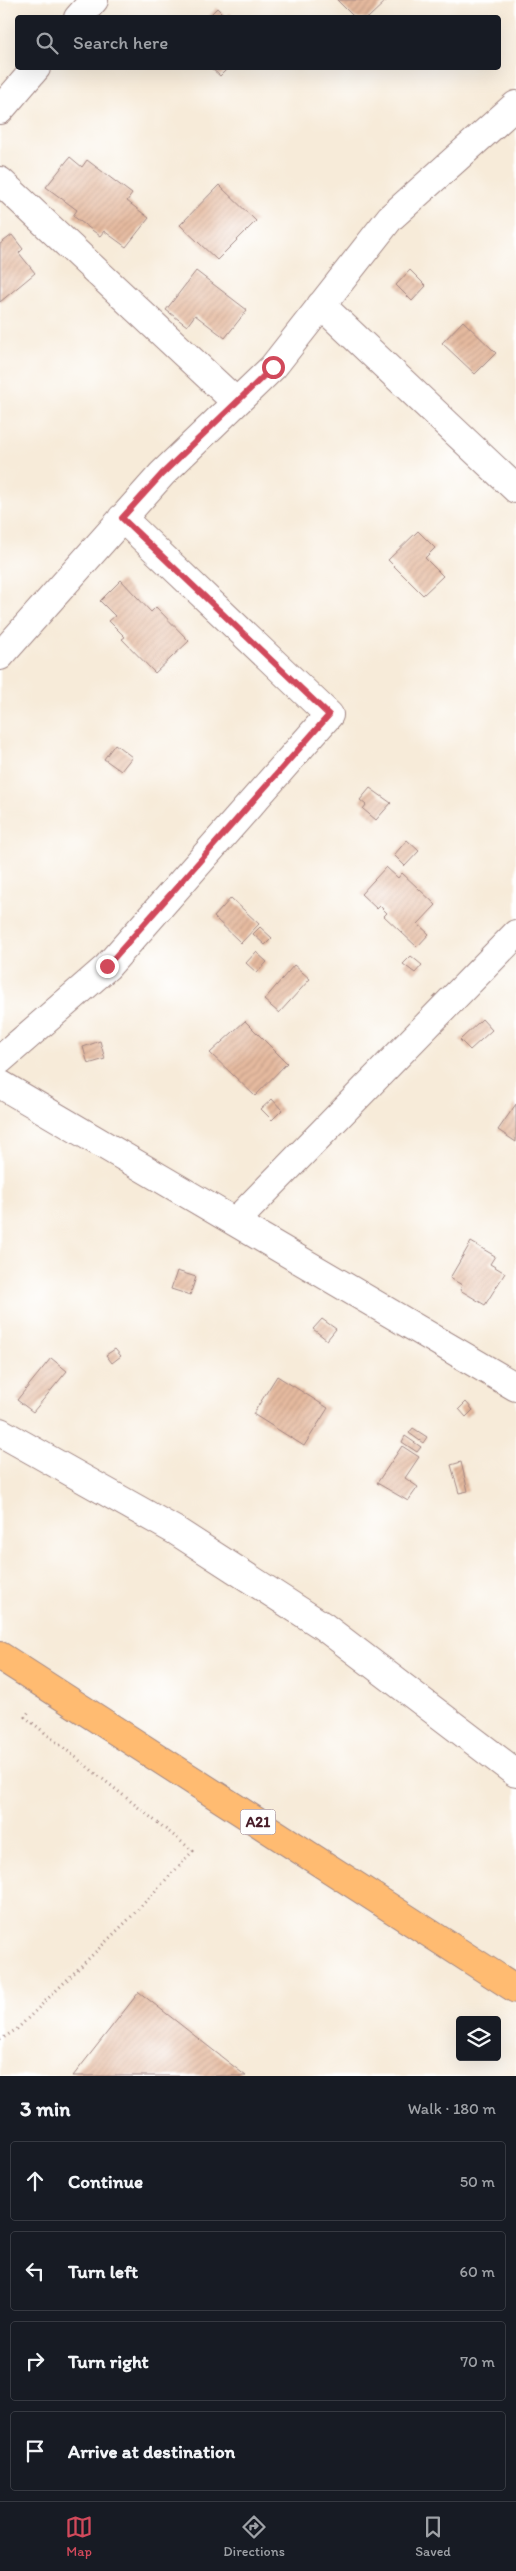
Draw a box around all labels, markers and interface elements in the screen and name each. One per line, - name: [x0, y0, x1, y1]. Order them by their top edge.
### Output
- search box: [15, 15, 501, 70]
- icon: search: [33, 29, 61, 57]
- text: Search here: [73, 31, 168, 54]
- route start: [262, 356, 285, 379]
- route end: [96, 955, 119, 978]
- road number: A21: [240, 1810, 276, 1834]
- map controls: [456, 2016, 501, 2061]
- button: layers: [456, 2016, 501, 2061]
- text: 3 min: [20, 2096, 70, 2121]
- text: Walk · 180 m: [408, 2099, 496, 2118]
- icon: ahead: [21, 2167, 49, 2195]
- text: Continue: [68, 2170, 143, 2193]
- text: 50 m: [460, 2172, 495, 2191]
- icon: left: [21, 2257, 49, 2285]
- text: Turn left: [68, 2260, 138, 2283]
- text: 60 m: [460, 2262, 495, 2281]
- icon: right: [21, 2347, 49, 2375]
- text: Turn right: [68, 2350, 149, 2373]
- text: 70 m: [460, 2352, 495, 2371]
- icon: arrive: [21, 2437, 49, 2465]
- text: Arrive at destination: [68, 2440, 235, 2463]
- tab: Map: [65, 2513, 93, 2560]
- tab: Directions: [223, 2513, 285, 2560]
- tab: Saved: [415, 2513, 451, 2560]

